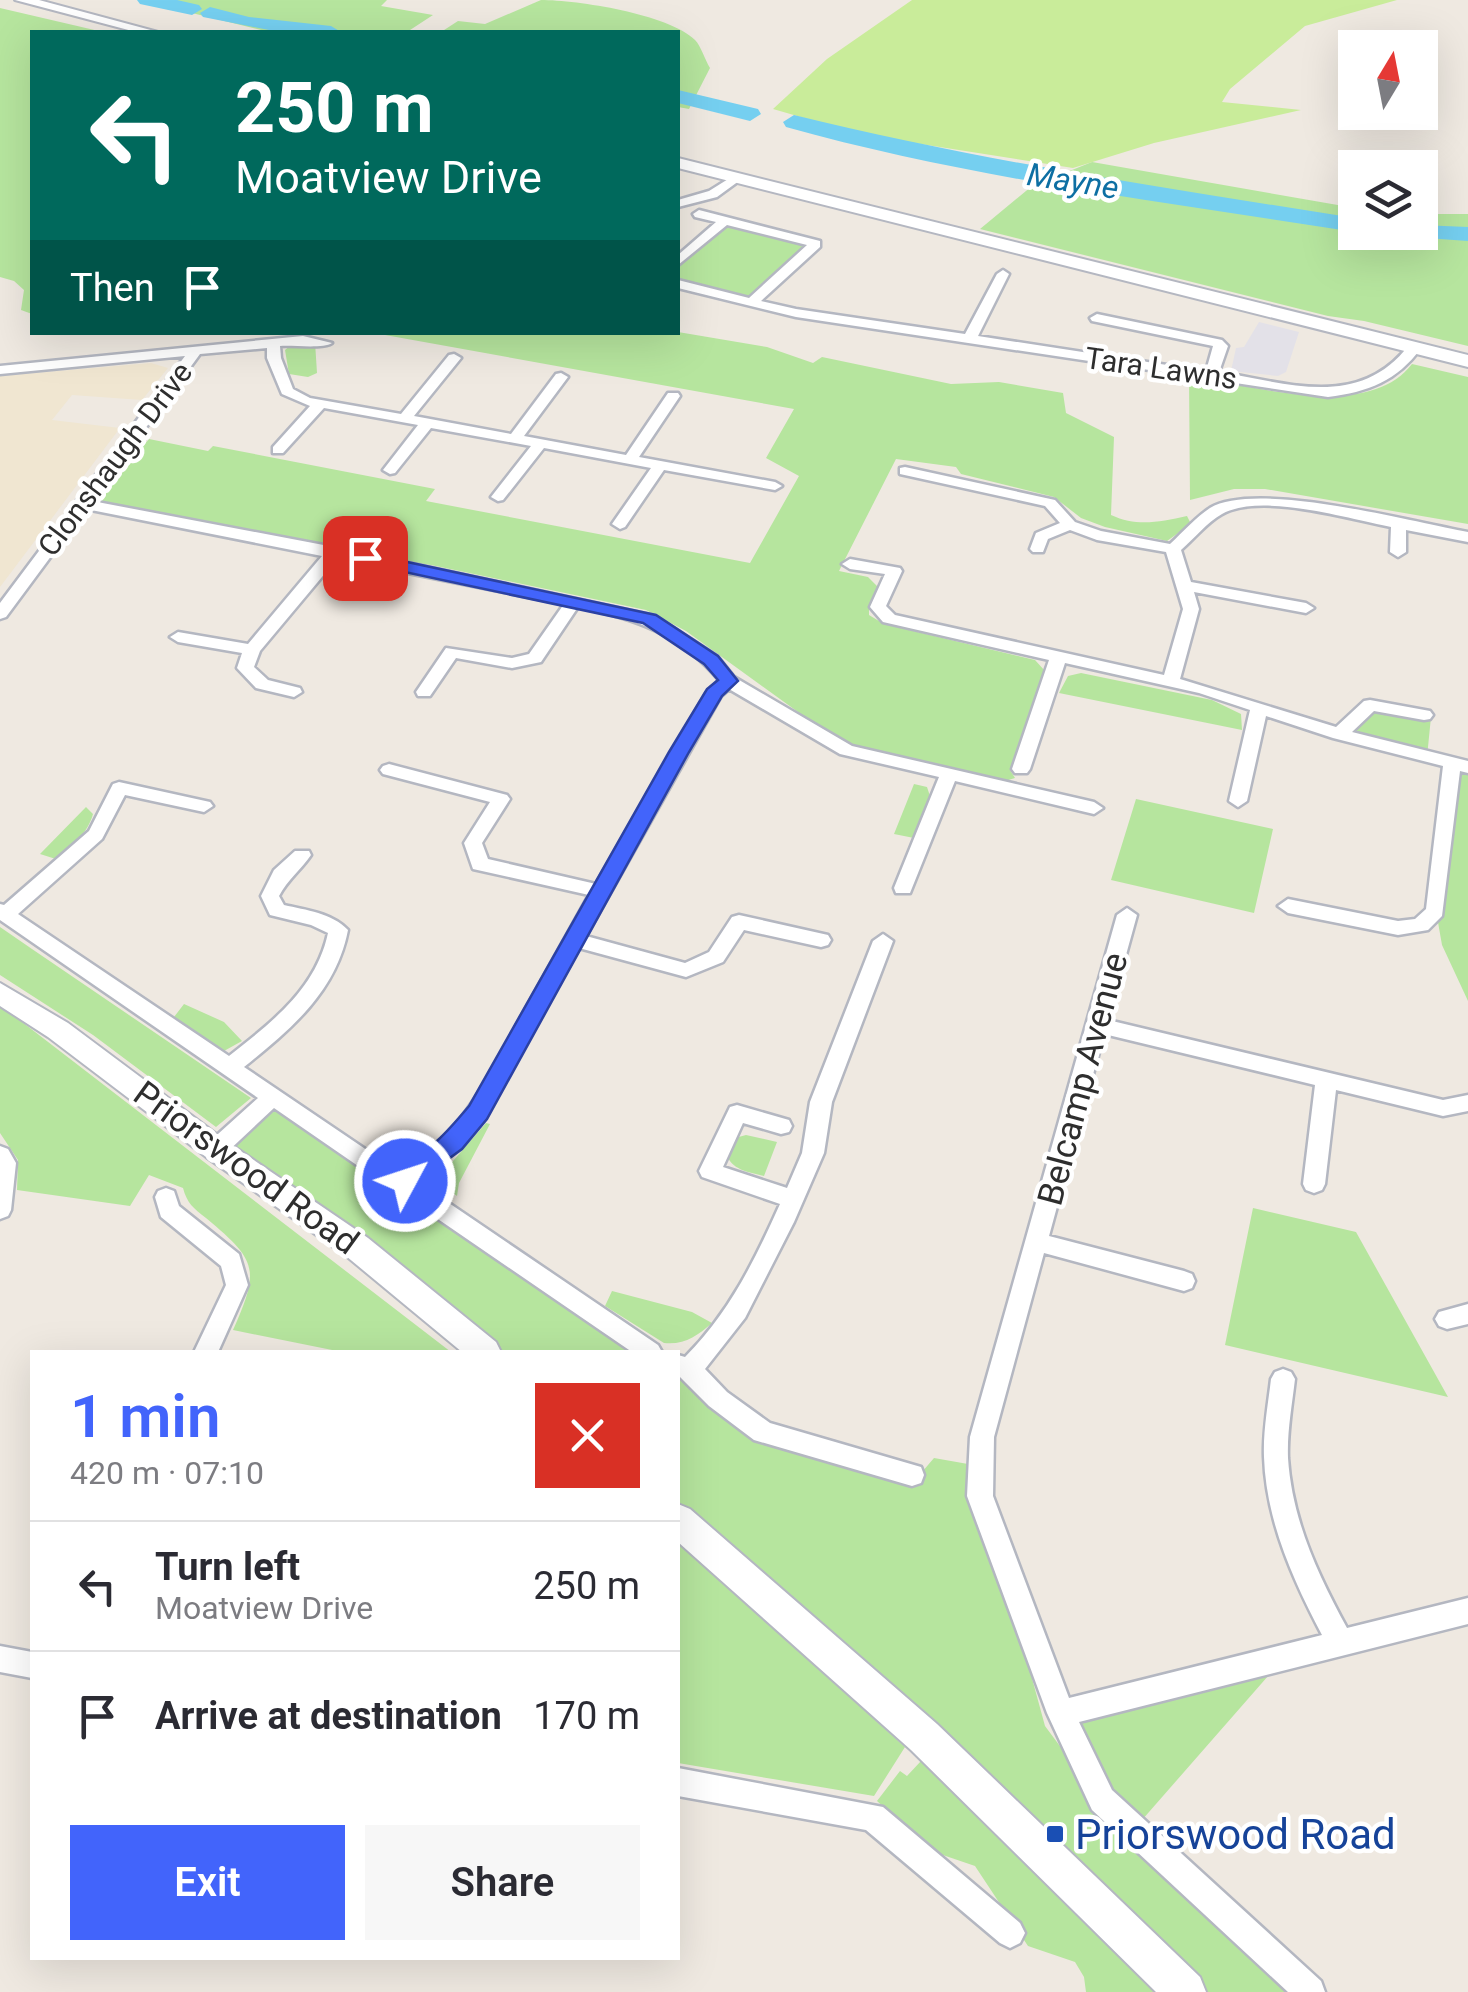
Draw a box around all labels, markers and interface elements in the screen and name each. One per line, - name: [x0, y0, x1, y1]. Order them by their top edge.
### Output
- north arrow: [1338, 30, 1438, 130]
- map controls: [1338, 30, 1438, 250]
- text: 250 m: [235, 67, 434, 149]
- icon: left: [70, 70, 200, 200]
- button: layers: [1338, 150, 1438, 250]
- text: Moatview Drive: [235, 151, 542, 204]
- water label: Mayne: [1025, 155, 1121, 207]
- icon: arrive: [175, 260, 230, 315]
- text: Then: [70, 266, 155, 310]
- street label: Tara Lawns: [1083, 340, 1239, 396]
- street label: Clonshaugh Drive: [31, 355, 199, 563]
- pin: [323, 516, 408, 601]
- icon: arrive: [338, 531, 393, 586]
- street label: Belcamp Avenue: [1030, 948, 1136, 1210]
- street label: Priorswood Road: [126, 1073, 366, 1263]
- position arrow: [353, 1129, 457, 1233]
- text: 1 min: [70, 1381, 220, 1452]
- button: close: [535, 1383, 640, 1488]
- text: 420 m · 07:10: [70, 1454, 264, 1492]
- text: Turn left: [155, 1545, 300, 1589]
- icon: left: [70, 1559, 125, 1614]
- text: 250 m: [533, 1564, 640, 1608]
- text: Moatview Drive: [155, 1589, 373, 1627]
- icon: arrive: [70, 1689, 125, 1744]
- text: Arrive at destination: [155, 1694, 502, 1738]
- text: 170 m: [533, 1694, 640, 1738]
- place label: Priorswood Road: [1075, 1810, 1396, 1859]
- marker: Priorswood Road: [1044, 1823, 1066, 1845]
- button: Exit: [70, 1825, 345, 1940]
- button: Share: [365, 1825, 640, 1940]

